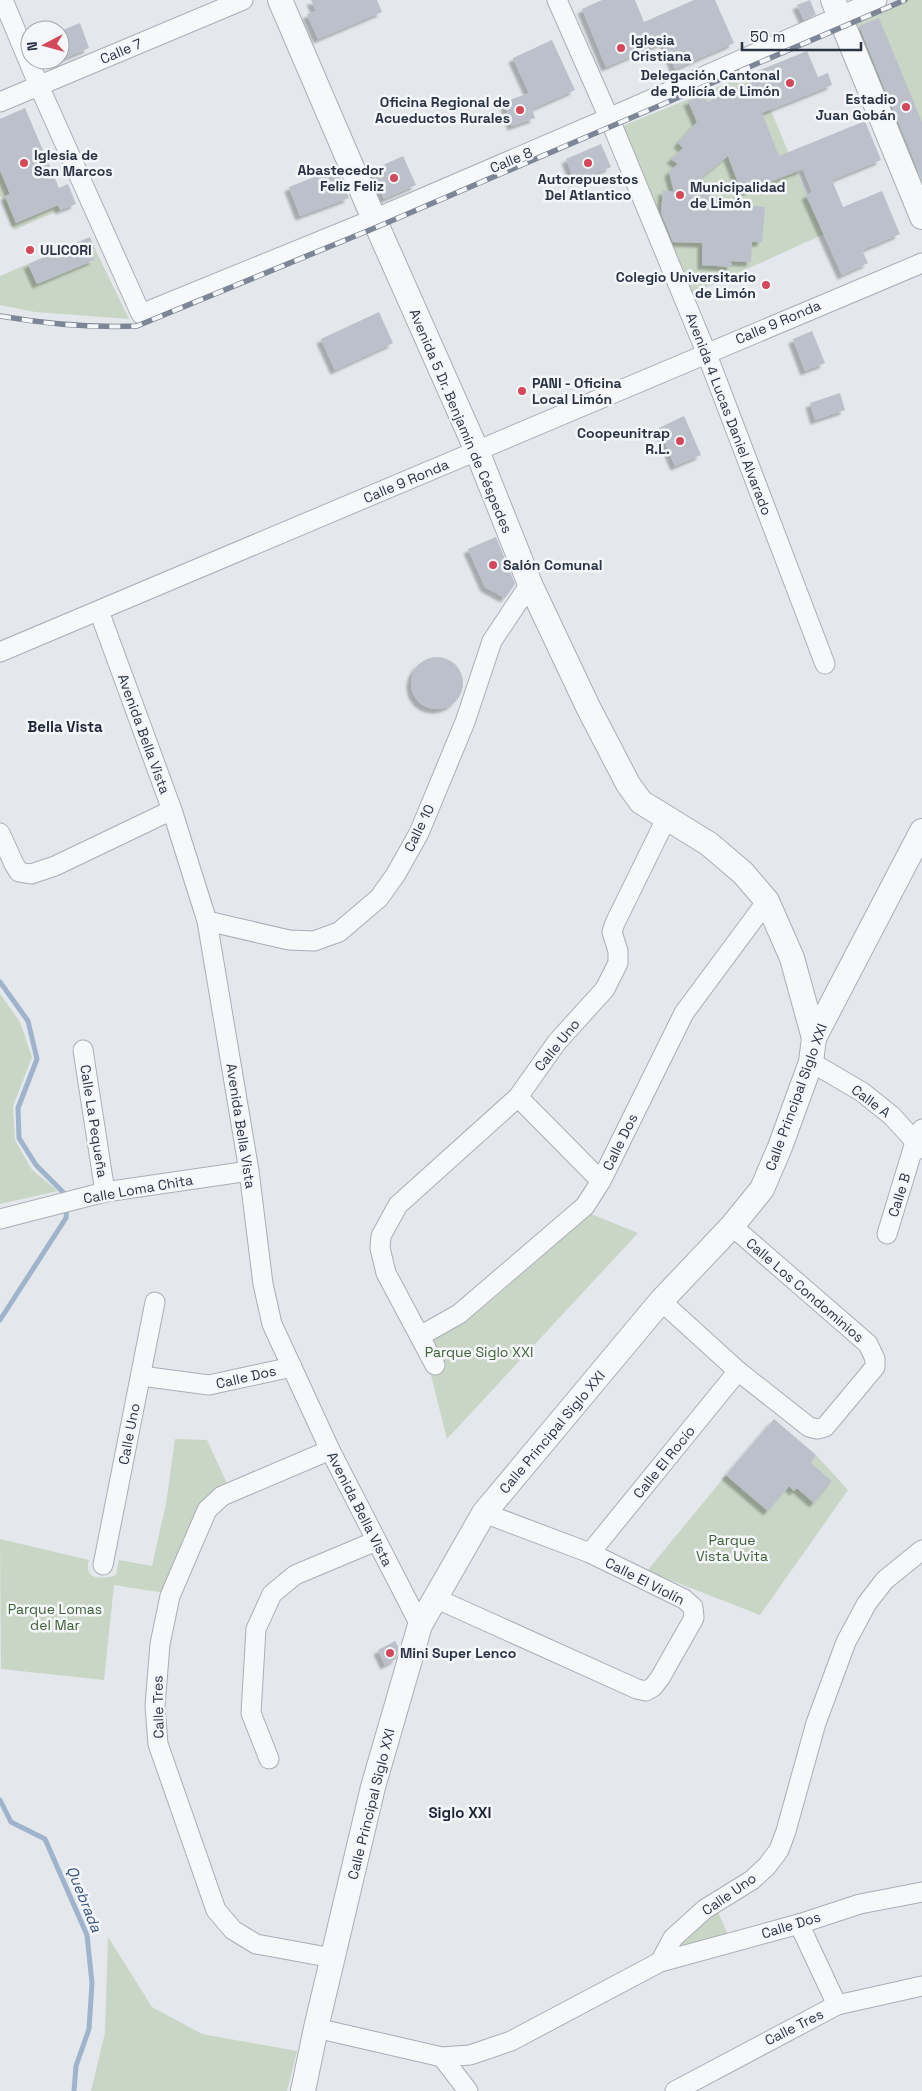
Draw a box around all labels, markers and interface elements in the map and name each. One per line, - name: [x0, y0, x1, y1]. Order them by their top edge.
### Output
- north arrow: [20, 20, 70, 70]
- scale bar: [742, 20, 861, 52]
- text: 50 m: [750, 27, 785, 46]
- place label: Iglesia Cristiana: [631, 31, 691, 65]
- street label: Calle 7: [97, 34, 145, 68]
- text: N: [23, 41, 42, 52]
- marker: Iglesia Cristiana: [615, 42, 627, 54]
- place label: Delegación Cantonal de Policía de Limón: [641, 66, 780, 100]
- marker: Delegación Cantonal de Policía de Limón: [784, 77, 796, 89]
- place label: Estadio Juan Gobán: [816, 90, 896, 124]
- place label: Oficina Regional de Acueductos Rurales: [375, 93, 510, 127]
- marker: Estadio Juan Gobán: [900, 101, 912, 113]
- marker: Oficina Regional de Acueductos Rurales: [514, 104, 526, 116]
- street label: Calle 8: [487, 143, 535, 177]
- place label: Iglesia de San Marcos: [34, 146, 113, 180]
- marker: Iglesia de San Marcos: [18, 157, 30, 169]
- marker: Autorepuestos Del Atlantico: [582, 157, 594, 169]
- place label: Abastecedor Feliz Feliz: [297, 161, 384, 195]
- place label: Autorepuestos Del Atlantico: [538, 170, 638, 204]
- marker: Abastecedor Feliz Feliz: [388, 172, 400, 184]
- place label: Municipalidad de Limón: [690, 178, 786, 212]
- marker: Municipalidad de Limón: [674, 189, 686, 201]
- place label: ULICORI: [40, 241, 92, 259]
- marker: ULICORI: [24, 244, 36, 256]
- place label: Colegio Universitario de Limón: [616, 268, 756, 302]
- marker: Colegio Universitario de Limón: [760, 279, 772, 291]
- street label: Calle 9 Ronda: [733, 296, 823, 348]
- street label: Avenida 5 Dr. Benjamín de Céspedes: [405, 306, 517, 536]
- street label: Avenida 4 Lucas Daniel Alvarado: [682, 310, 776, 518]
- place label: PANI - Oficina Local Limón: [532, 374, 622, 408]
- marker: PANI - Oficina Local Limón: [516, 385, 528, 397]
- place label: Coopeunitrap R.L.: [577, 424, 670, 458]
- marker: Coopeunitrap R.L.: [674, 435, 686, 447]
- street label: Calle 9 Ronda: [361, 455, 451, 507]
- place label: Salón Comunal: [503, 556, 603, 574]
- marker: Salón Comunal: [487, 559, 499, 571]
- street label: Avenida Bella Vista: [114, 672, 174, 796]
- district label: Bella Vista: [27, 717, 103, 736]
- street label: Calle 10: [400, 801, 438, 855]
- street label: Calle Uno: [530, 1015, 584, 1075]
- street label: Calle Principal Siglo XXI: [761, 1021, 831, 1173]
- street label: Avenida Bella Vista: [222, 1062, 260, 1190]
- street label: Calle La Pequeña: [76, 1063, 112, 1179]
- street label: Calle A: [848, 1080, 894, 1122]
- street label: Calle Dos: [599, 1111, 641, 1173]
- street label: Calle Loma Chita: [82, 1170, 194, 1208]
- street label: Calle B: [884, 1171, 914, 1219]
- street label: Calle Los Condominios: [742, 1234, 868, 1346]
- park label: Parque Siglo XXI: [425, 1343, 533, 1361]
- street label: Calle Dos: [214, 1361, 278, 1393]
- street label: Calle Principal Siglo XXI: [495, 1367, 609, 1497]
- street label: Calle Uno: [114, 1402, 144, 1466]
- street label: Calle El Rocío: [629, 1422, 699, 1502]
- street label: Avenida Bella Vista: [323, 1449, 397, 1569]
- park label: Parque Vista Uvita: [696, 1531, 768, 1565]
- street label: Calle El Violín: [602, 1553, 688, 1609]
- park label: Parque Lomas del Mar: [8, 1600, 102, 1634]
- place label: Mini Super Lenco: [400, 1644, 516, 1662]
- marker: Mini Super Lenco: [384, 1647, 396, 1659]
- street label: Calle Tres: [148, 1675, 168, 1739]
- street label: Calle Principal Siglo XXI: [343, 1726, 399, 1882]
- district label: Siglo XXI: [429, 1803, 491, 1822]
- water label: Quebrada: [63, 1863, 106, 1935]
- street label: Calle Uno: [698, 1869, 760, 1919]
- street label: Calle Dos: [759, 1907, 823, 1943]
- street label: Calle Tres: [762, 2005, 826, 2049]

